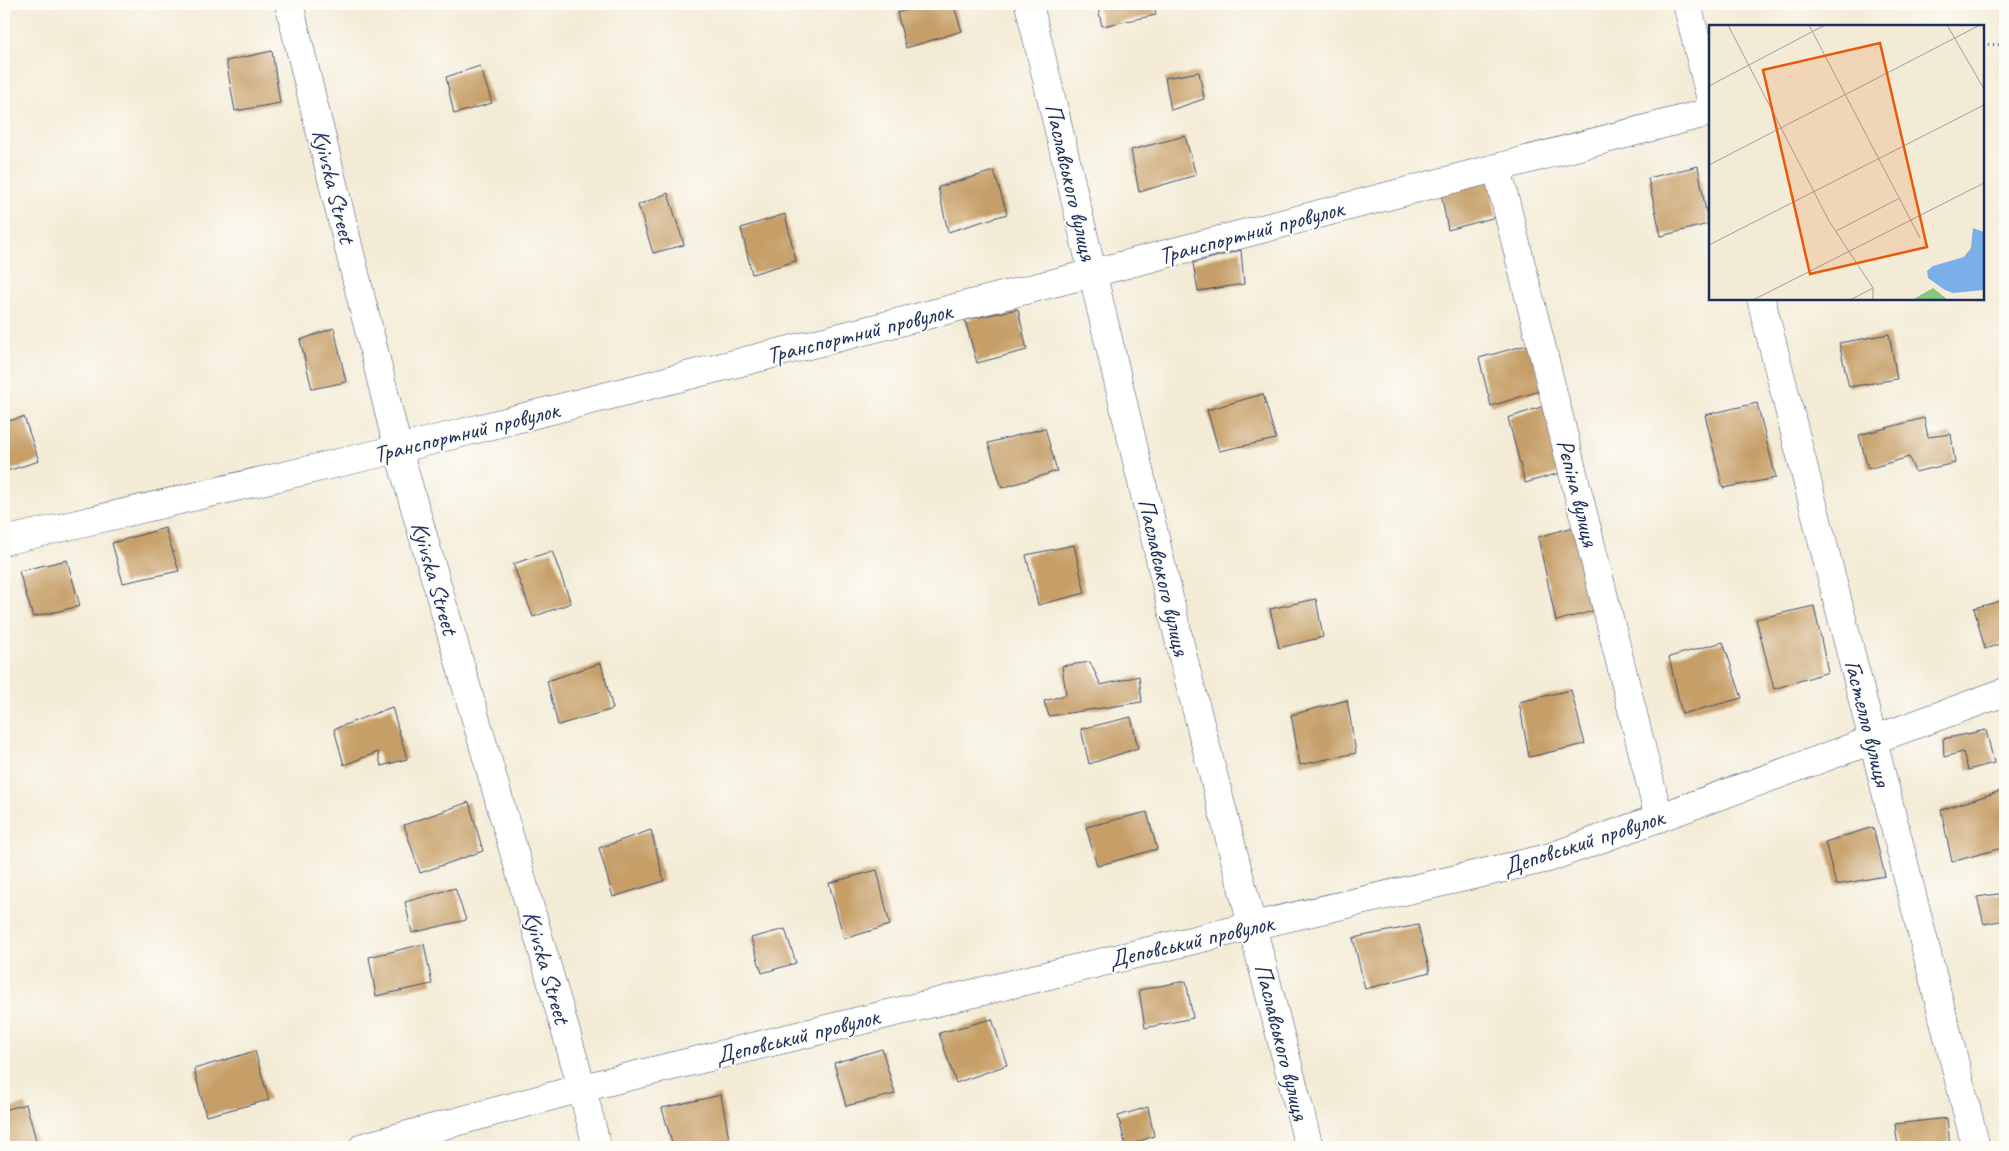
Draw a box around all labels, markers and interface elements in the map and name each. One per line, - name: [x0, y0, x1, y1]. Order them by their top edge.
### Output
- inset map: [1709, 25, 1984, 300]
- street label: Паславського вулиця: [1038, 101, 1104, 265]
- street label: Kyivska Street: [305, 126, 363, 248]
- street label: Транспортний провулок: [1156, 192, 1349, 271]
- street label: Транспортний провулок: [763, 295, 957, 370]
- street label: Транспортний провулок: [370, 394, 564, 469]
- street label: Рєпіна вулиця: [1550, 436, 1606, 551]
- street label: Паславського вулиця: [1131, 496, 1197, 660]
- street label: Kyivska Street: [405, 518, 466, 640]
- street label: Гастелло вулиця: [1838, 657, 1899, 791]
- street label: Деповський провулок: [1499, 801, 1669, 882]
- street label: Kyivska Street: [517, 907, 578, 1029]
- street label: Деповський провулок: [1106, 907, 1278, 974]
- street label: Паславського вулиця: [1248, 961, 1316, 1125]
- street label: Деповський провулок: [712, 1001, 884, 1071]

